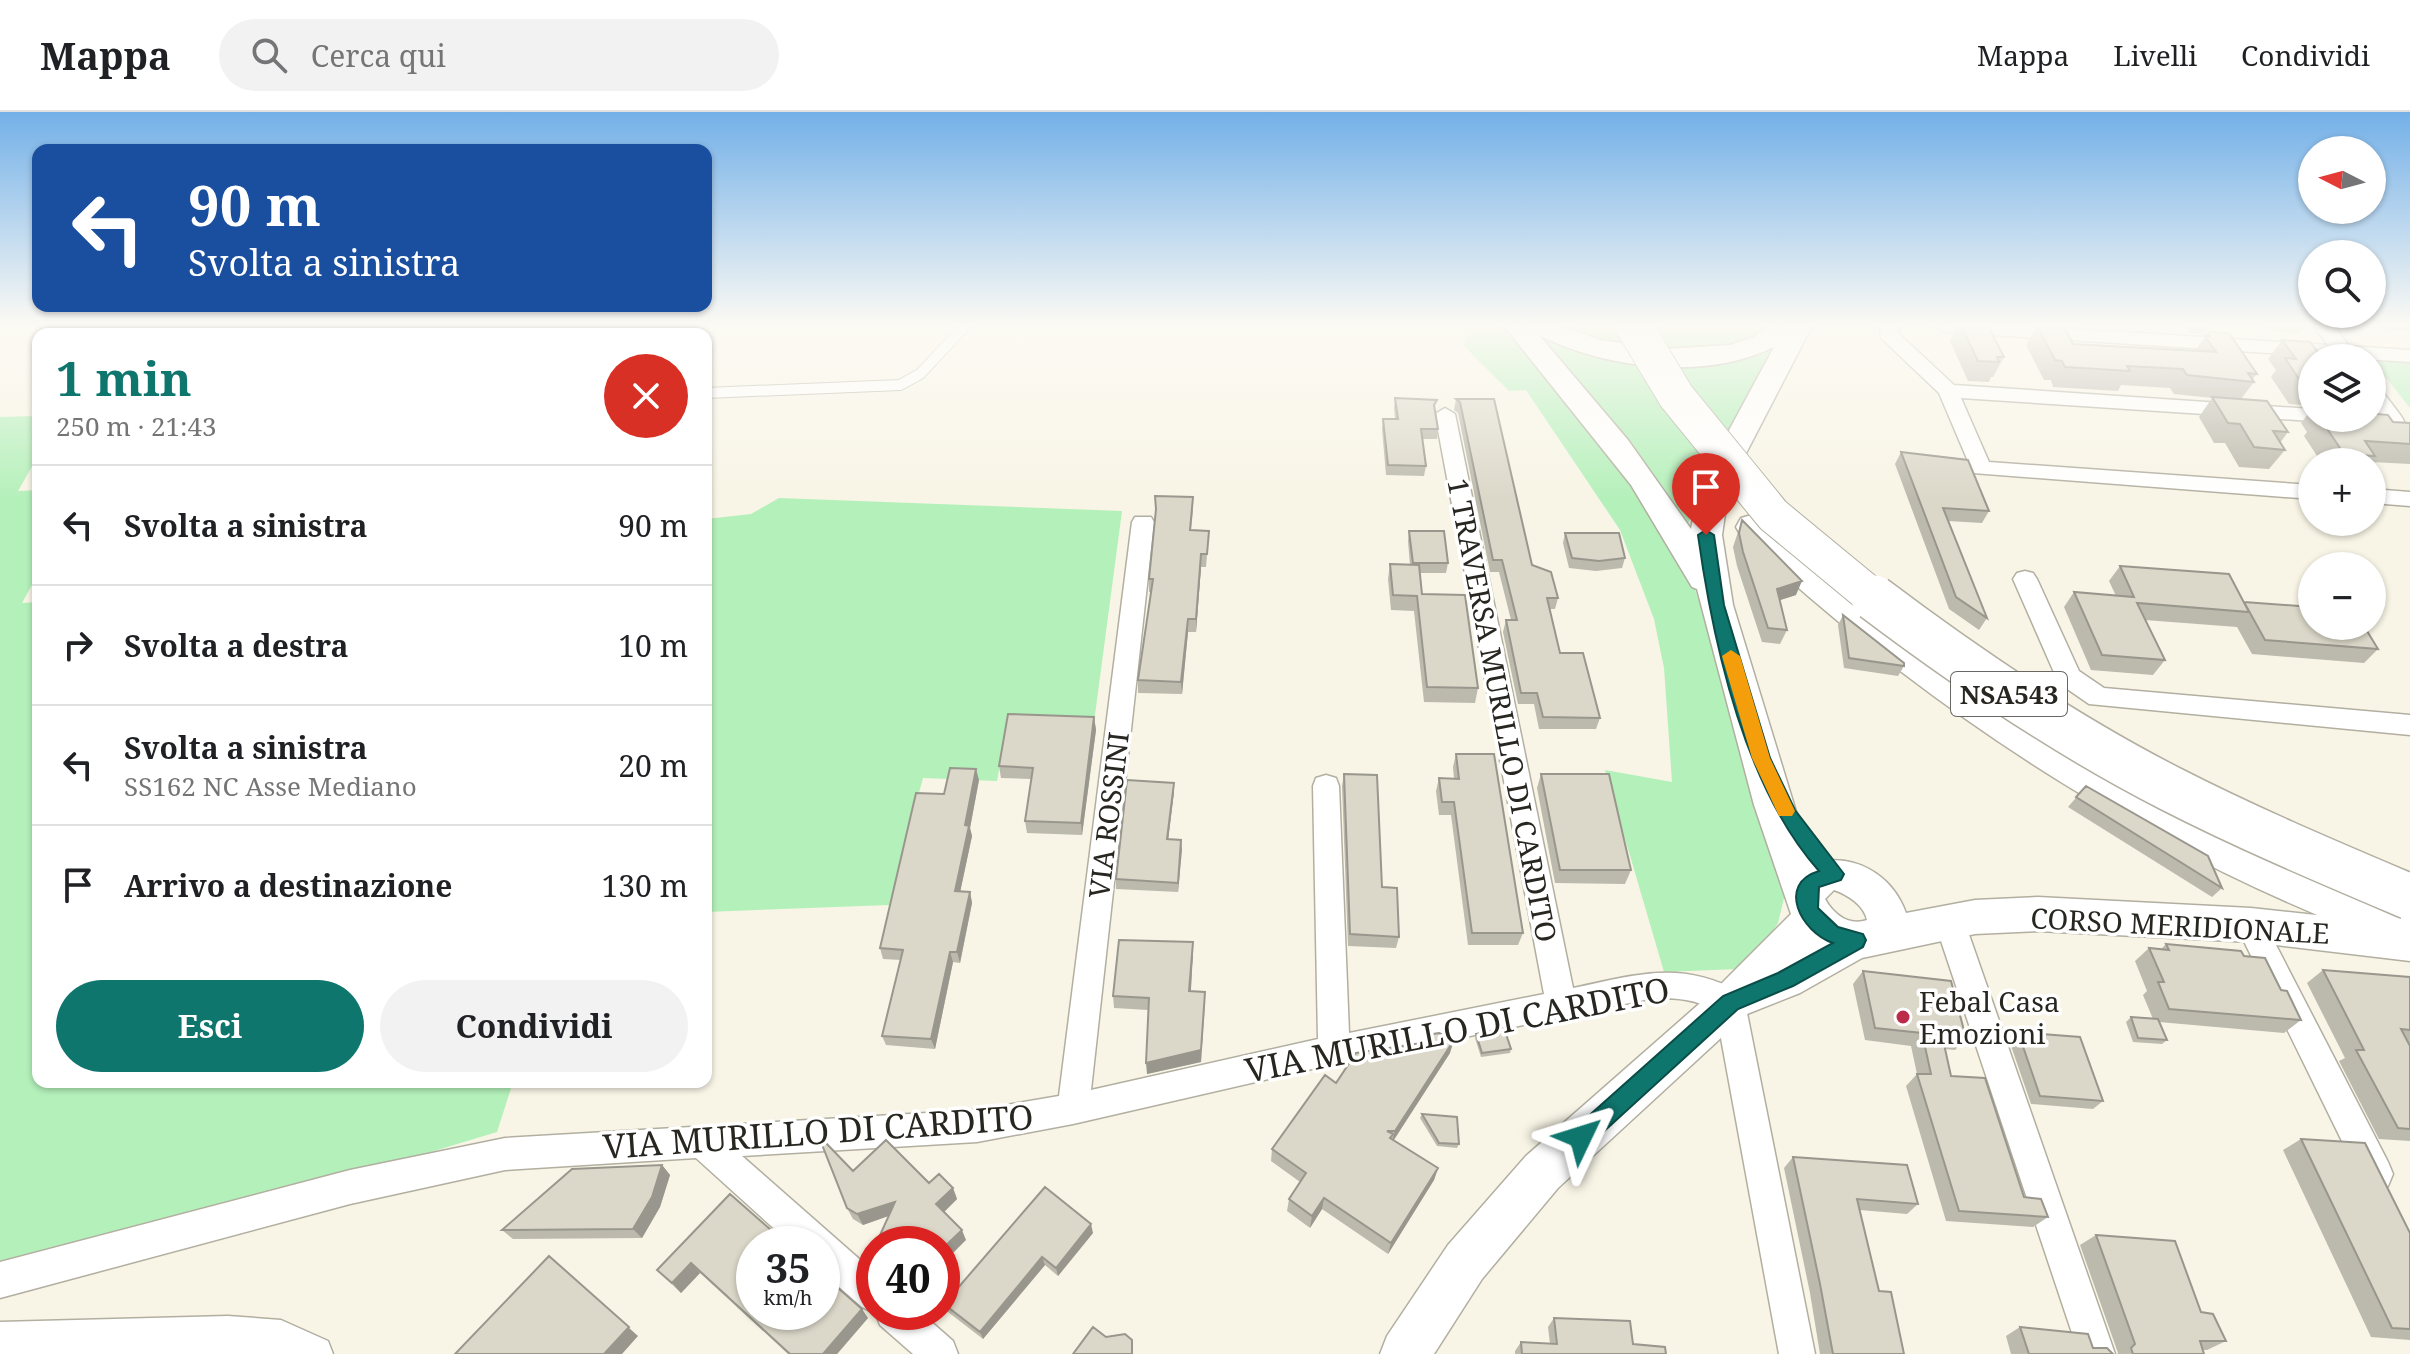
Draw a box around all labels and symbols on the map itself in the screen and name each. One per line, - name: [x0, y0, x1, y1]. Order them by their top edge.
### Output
- north arrow: [2298, 136, 2386, 224]
- pin: [1672, 453, 1740, 535]
- street label: 1 TRAVERSA MURILLO DI CARDITO: [1439, 475, 1567, 945]
- road number: NSA543: [1951, 672, 2067, 716]
- street label: VIA ROSSINI: [1079, 730, 1137, 900]
- street label: CORSO MERIDIONALE: [2030, 898, 2330, 952]
- street label: VIA MURILLO DI CARDITO: [1241, 965, 1673, 1093]
- place label: Febal Casa Emozioni: [1919, 982, 2060, 1052]
- marker: Febal Casa Emozioni: [1894, 1008, 1912, 1026]
- street label: VIA MURILLO DI CARDITO: [601, 1093, 1035, 1169]
- position arrow: [1539, 1095, 1623, 1179]
- speed limit sign: 40: [856, 1226, 960, 1330]

